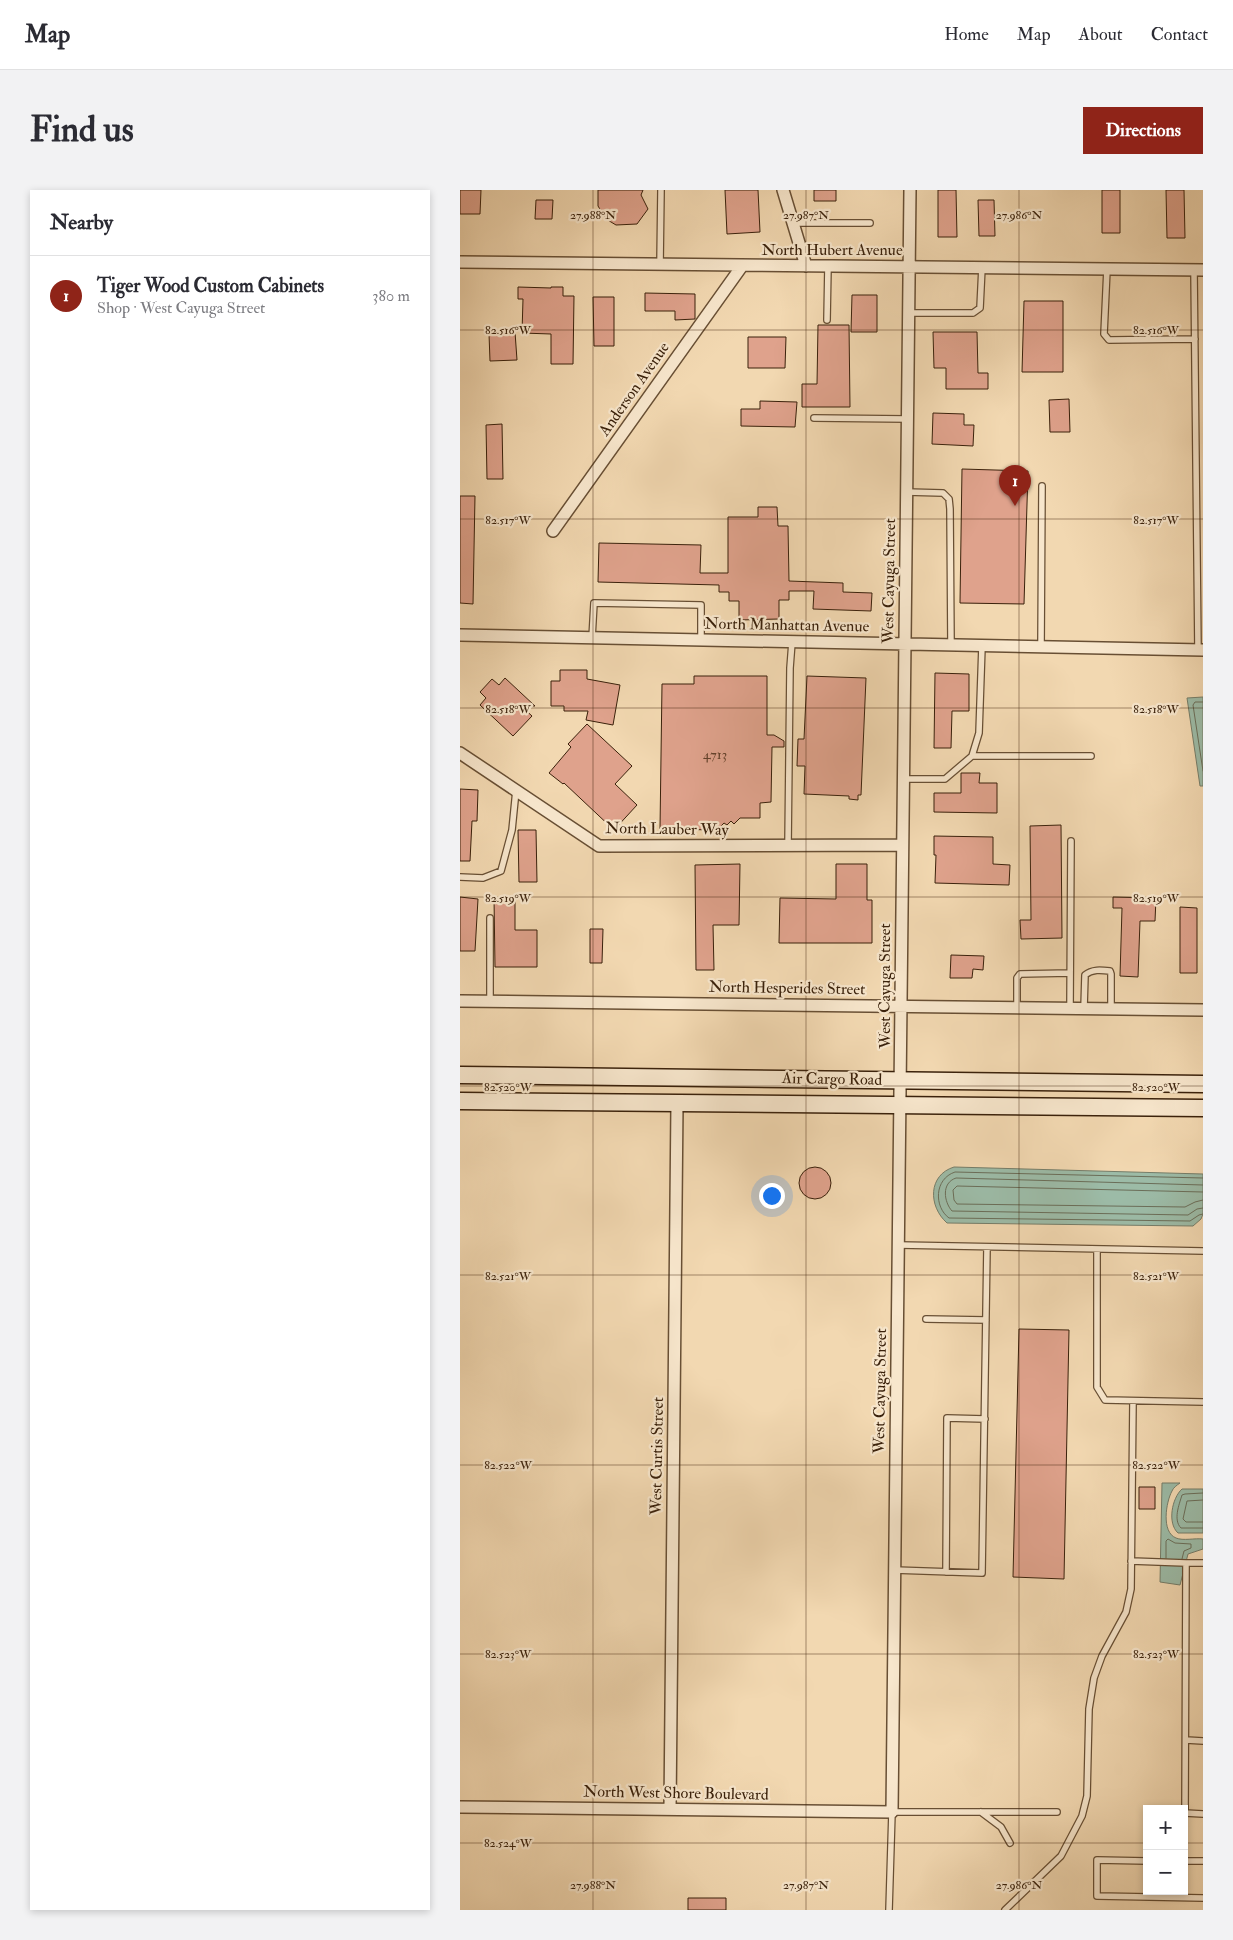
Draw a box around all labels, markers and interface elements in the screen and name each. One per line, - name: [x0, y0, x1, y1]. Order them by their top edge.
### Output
- text: Map: [25, 19, 70, 50]
- text: Home: [944, 23, 989, 46]
- text: Map: [1017, 23, 1051, 46]
- text: About: [1079, 23, 1123, 46]
- text: Contact: [1151, 23, 1208, 46]
- button: Directions: [1083, 107, 1203, 154]
- text: Find us: [30, 108, 134, 152]
- text: 27.988°N: [570, 208, 616, 223]
- text: 27.987°N: [783, 208, 829, 223]
- text: 27.986°N: [996, 208, 1042, 223]
- text: Nearby: [50, 209, 113, 236]
- street label: North Hubert Avenue: [761, 240, 903, 260]
- text: Tiger Wood Custom Cabinets: [97, 274, 324, 298]
- text: 1: [63, 286, 69, 306]
- text: 380 m: [372, 286, 410, 306]
- text: Shop · West Cayuga Street: [97, 298, 265, 318]
- text: 82.516°W: [485, 323, 532, 338]
- text: 82.516°W: [1133, 323, 1180, 338]
- street label: Anderson Avenue: [594, 338, 674, 441]
- pin: 1: [999, 465, 1031, 506]
- text: 82.517°W: [485, 513, 531, 528]
- text: 82.517°W: [1133, 513, 1179, 528]
- street label: West Cayuga Street: [878, 518, 900, 645]
- street label: North Manhattan Avenue: [705, 614, 870, 636]
- text: 82.518°W: [485, 702, 532, 717]
- text: 82.518°W: [1133, 702, 1180, 717]
- house number: 4713: [703, 746, 727, 763]
- street label: North Lauber Way: [605, 818, 730, 840]
- text: 82.519°W: [485, 891, 532, 906]
- text: 82.519°W: [1133, 891, 1180, 906]
- street label: West Cayuga Street: [875, 923, 895, 1050]
- street label: North Hesperides Street: [709, 977, 865, 1000]
- street label: Air Cargo Road: [781, 1068, 882, 1090]
- text: 82.520°W: [484, 1080, 533, 1095]
- text: 82.520°W: [1132, 1080, 1181, 1095]
- your location: [759, 1183, 785, 1209]
- text: 82.521°W: [485, 1269, 532, 1284]
- text: 82.521°W: [1133, 1269, 1180, 1284]
- street label: West Cayuga Street: [869, 1328, 891, 1455]
- street label: West Curtis Street: [646, 1397, 668, 1516]
- text: 82.522°W: [484, 1458, 533, 1473]
- text: 82.522°W: [1132, 1458, 1181, 1473]
- text: 82.523°W: [485, 1647, 532, 1662]
- text: 82.523°W: [1133, 1647, 1180, 1662]
- street label: North West Shore Boulevard: [583, 1781, 769, 1805]
- map controls: [1143, 1805, 1188, 1895]
- button: +: [1143, 1805, 1188, 1850]
- text: 82.524°W: [484, 1836, 533, 1851]
- button: −: [1143, 1850, 1188, 1895]
- text: 27.988°N: [570, 1878, 616, 1893]
- text: 27.987°N: [783, 1878, 829, 1893]
- text: 27.986°N: [996, 1878, 1042, 1893]

